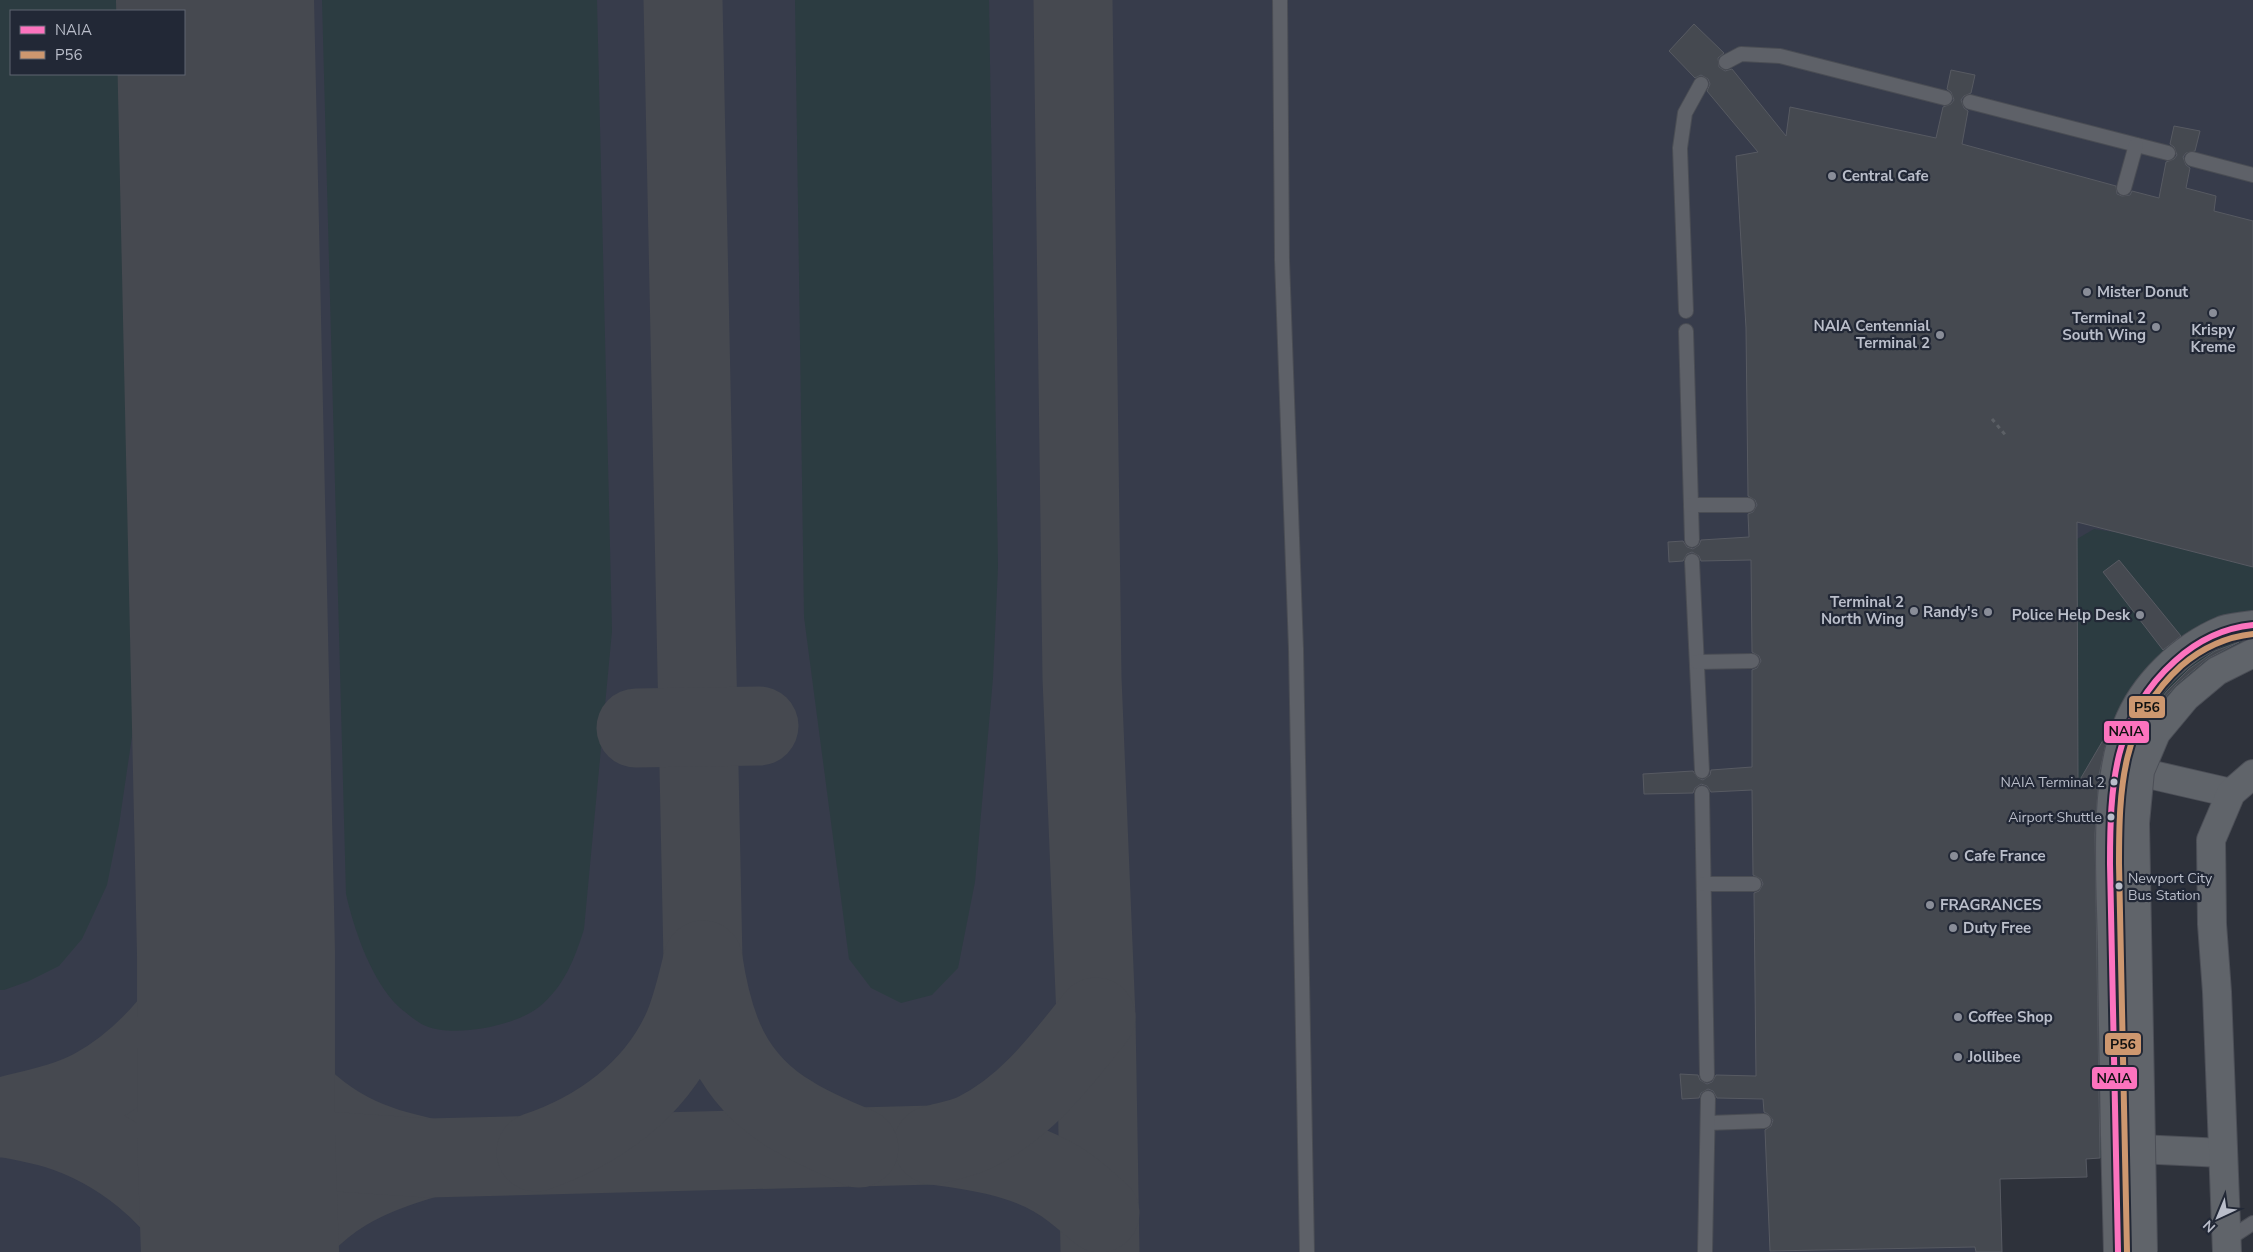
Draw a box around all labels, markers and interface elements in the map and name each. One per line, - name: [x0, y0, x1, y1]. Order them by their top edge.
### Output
- legend: [10, 10, 185, 75]
- text: NAIA: [55, 20, 92, 40]
- text: P56: [55, 45, 83, 65]
- place label: Central Cafe: [1842, 166, 1929, 186]
- marker: Central Cafe: [1826, 170, 1838, 182]
- place label: Mister Donut: [2097, 282, 2188, 302]
- marker: Mister Donut: [2081, 286, 2093, 298]
- marker: Krispy Kreme: [2207, 307, 2219, 319]
- place label: Terminal 2 South Wing: [2062, 308, 2146, 345]
- place label: NAIA Centennial Terminal 2: [1813, 316, 1930, 353]
- place label: Krispy Kreme: [2190, 320, 2236, 357]
- marker: Terminal 2 South Wing: [2150, 321, 2162, 333]
- marker: NAIA Centennial Terminal 2: [1934, 329, 1946, 341]
- place label: Terminal 2 North Wing: [1821, 592, 1904, 629]
- place label: Randy's: [1923, 602, 1978, 622]
- marker: Terminal 2 North Wing: [1908, 605, 1920, 617]
- place label: Police Help Desk: [2012, 605, 2131, 625]
- marker: Randy's: [1982, 606, 1994, 618]
- marker: Police Help Desk: [2134, 609, 2146, 621]
- line badge: P56: [2128, 695, 2166, 719]
- text: P56: [2134, 698, 2160, 717]
- line badge: NAIA: [2103, 720, 2150, 744]
- text: NAIA: [2108, 722, 2144, 741]
- place label: NAIA Terminal 2: [2000, 773, 2105, 792]
- marker: NAIA Terminal 2: [2109, 777, 2119, 787]
- place label: Airport Shuttle: [2008, 808, 2102, 827]
- marker: Airport Shuttle: [2106, 812, 2116, 822]
- place label: Cafe France: [1964, 846, 2046, 866]
- marker: Cafe France: [1948, 850, 1960, 862]
- place label: Newport City Bus Station: [2128, 869, 2213, 905]
- marker: Newport City Bus Station: [2114, 881, 2124, 891]
- place label: FRAGRANCES: [1940, 895, 2041, 915]
- marker: FRAGRANCES: [1924, 899, 1936, 911]
- place label: Duty Free: [1963, 918, 2031, 938]
- marker: Duty Free: [1947, 922, 1959, 934]
- place label: Coffee Shop: [1968, 1007, 2053, 1027]
- marker: Coffee Shop: [1952, 1011, 1964, 1023]
- line badge: P56: [2104, 1032, 2142, 1056]
- text: P56: [2110, 1035, 2136, 1054]
- place label: Jollibee: [1967, 1047, 2021, 1067]
- marker: Jollibee: [1952, 1051, 1964, 1063]
- line badge: NAIA: [2091, 1066, 2138, 1090]
- text: NAIA: [2096, 1069, 2132, 1088]
- north arrow: [2193, 1192, 2243, 1242]
- text: N: [2199, 1216, 2220, 1236]

